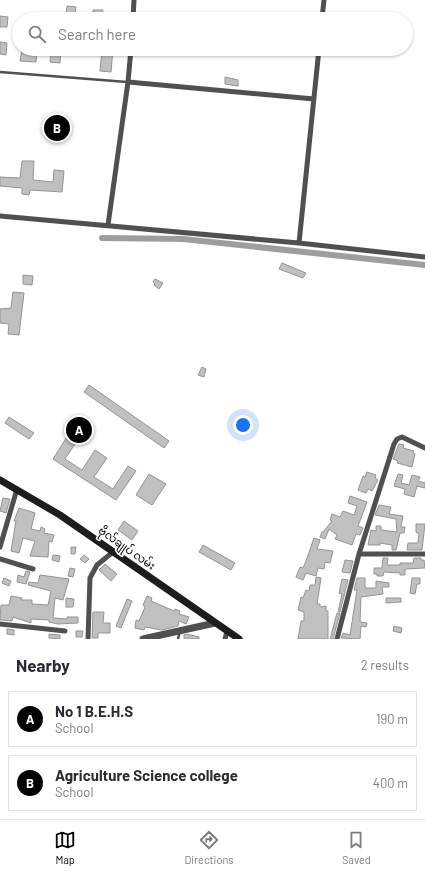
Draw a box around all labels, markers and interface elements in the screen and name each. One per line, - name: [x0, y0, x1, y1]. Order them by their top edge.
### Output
- search box: [12, 12, 413, 56]
- icon: search: [26, 23, 48, 45]
- text: Search here: [58, 25, 136, 43]
- pin: B: [44, 113, 70, 143]
- pin: A: [66, 415, 92, 445]
- your location: [233, 415, 253, 435]
- street label: ဗိုလ်ချုပ် လမ်း: [95, 523, 158, 574]
- text: Nearby: [16, 655, 70, 675]
- text: 2 results: [361, 657, 409, 673]
- text: No 1 B.E.H.S: [55, 702, 133, 720]
- text: A: [26, 711, 34, 727]
- text: 190 m: [376, 711, 408, 727]
- text: School: [55, 720, 93, 736]
- text: Agriculture Science college: [55, 766, 238, 784]
- text: B: [26, 775, 34, 791]
- text: 400 m: [373, 775, 408, 791]
- text: School: [55, 784, 93, 800]
- tab: Map: [54, 829, 76, 866]
- tab: Directions: [184, 829, 234, 866]
- tab: Saved: [342, 829, 371, 866]

